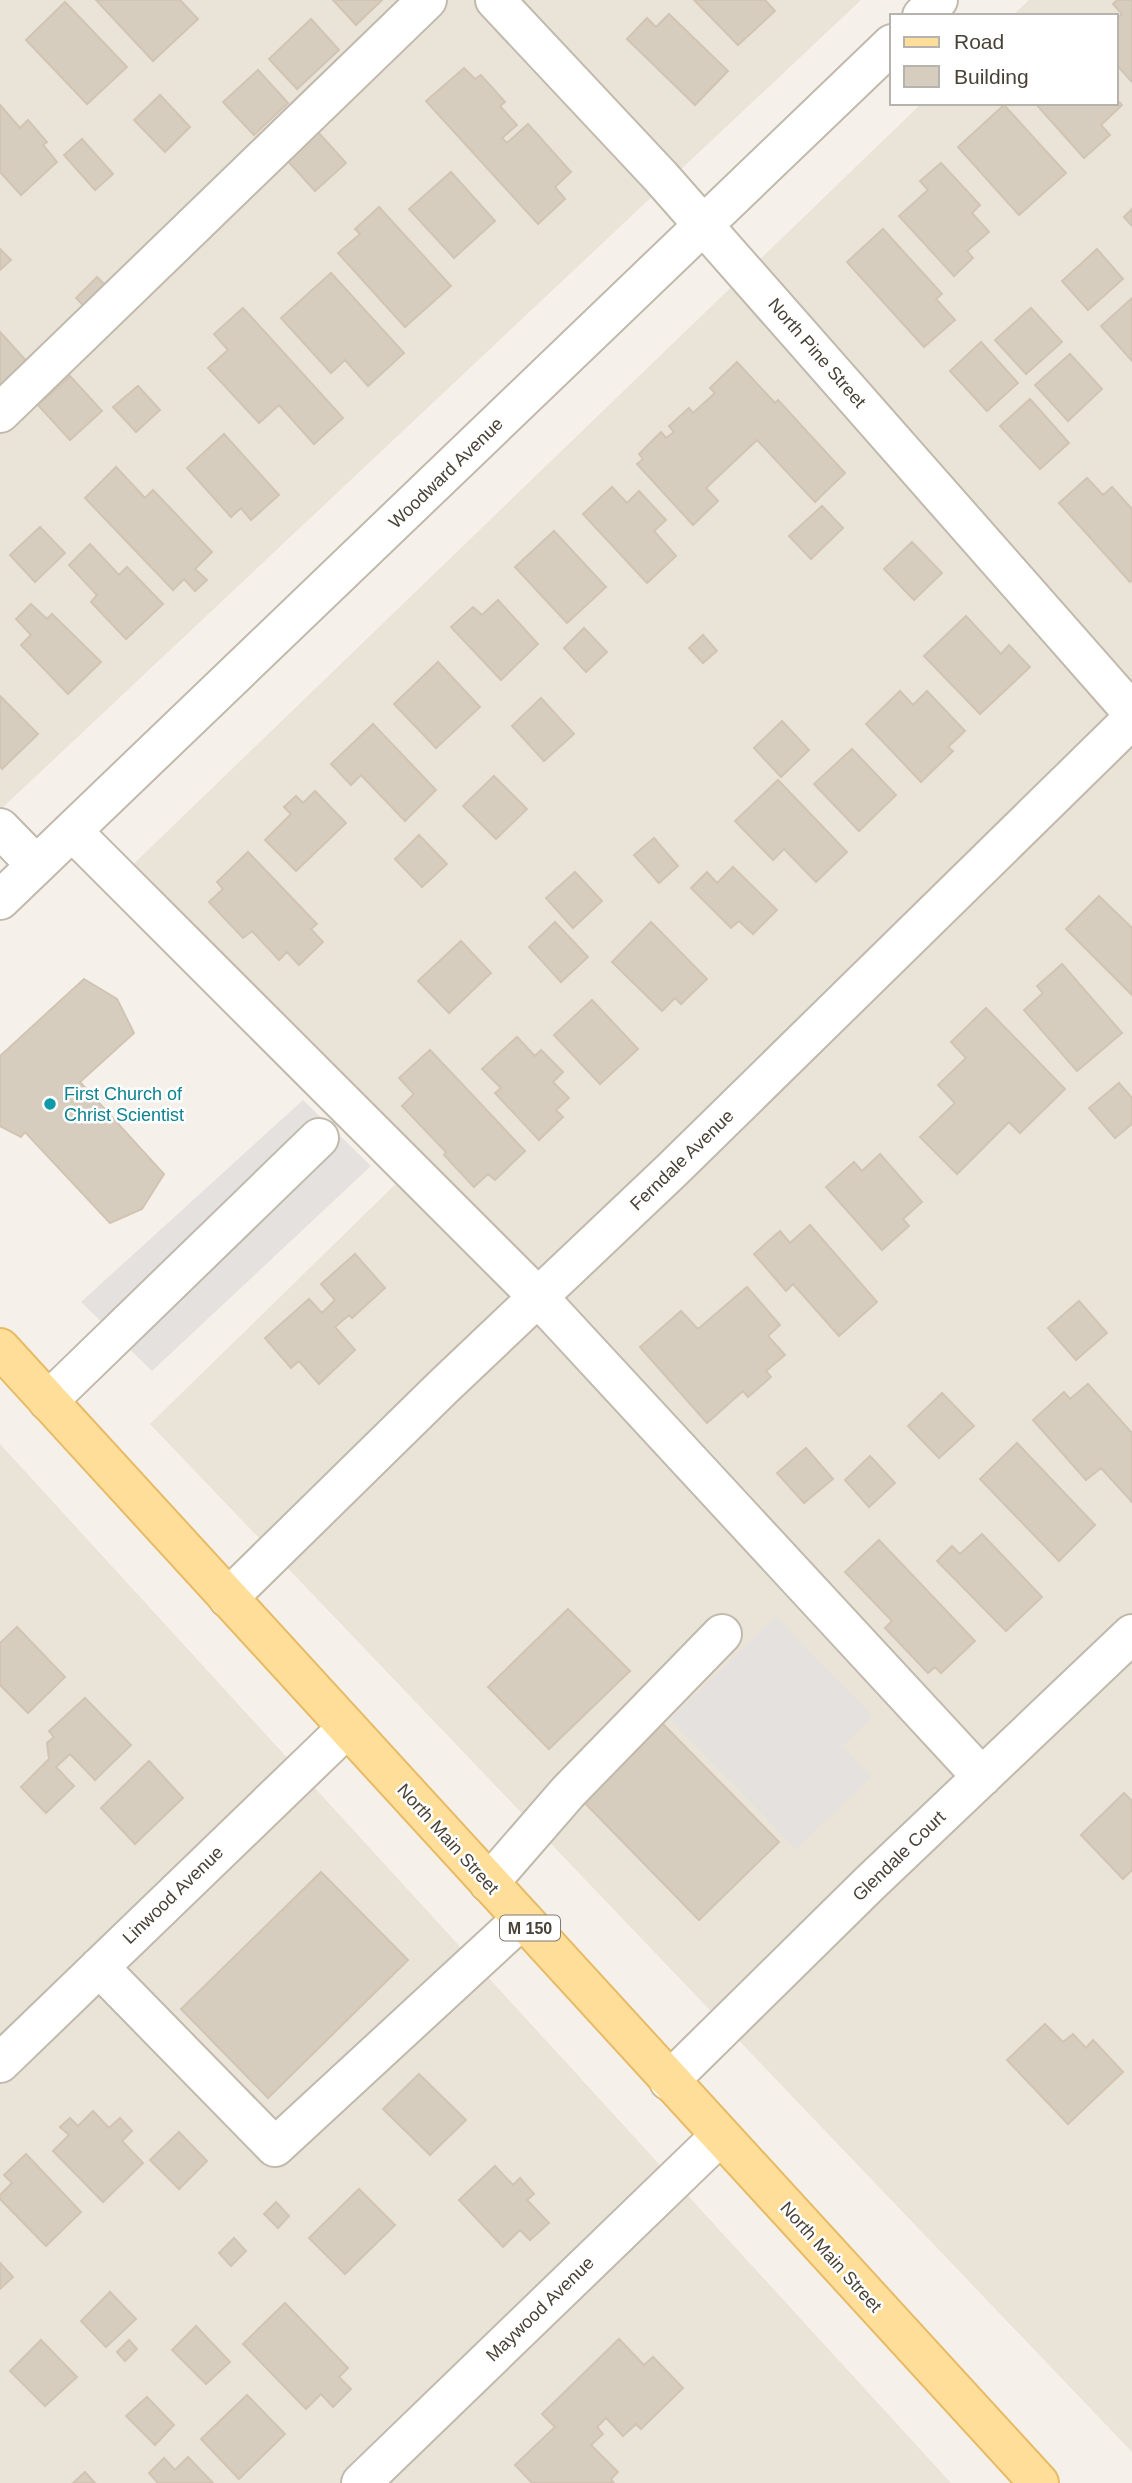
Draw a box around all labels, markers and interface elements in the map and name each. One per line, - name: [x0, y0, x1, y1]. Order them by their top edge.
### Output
- legend: [890, 14, 1118, 105]
- text: Road: [954, 30, 1004, 53]
- text: Building: [954, 65, 1029, 88]
- street label: North Pine Street: [764, 294, 870, 412]
- street label: Woodward Avenue: [385, 414, 507, 532]
- place label: First Church of Christ Scientist: [64, 1084, 184, 1125]
- marker: First Church of Christ Scientist: [42, 1096, 58, 1112]
- street label: Ferndale Avenue: [626, 1106, 738, 1214]
- street label: North Main Street: [393, 1780, 503, 1898]
- street label: Glendale Court: [849, 1807, 949, 1905]
- street label: Linwood Avenue: [119, 1842, 227, 1948]
- road number: M 150: [500, 1916, 560, 1940]
- street label: North Main Street: [776, 2198, 886, 2316]
- street label: Maywood Avenue: [482, 2253, 598, 2365]

